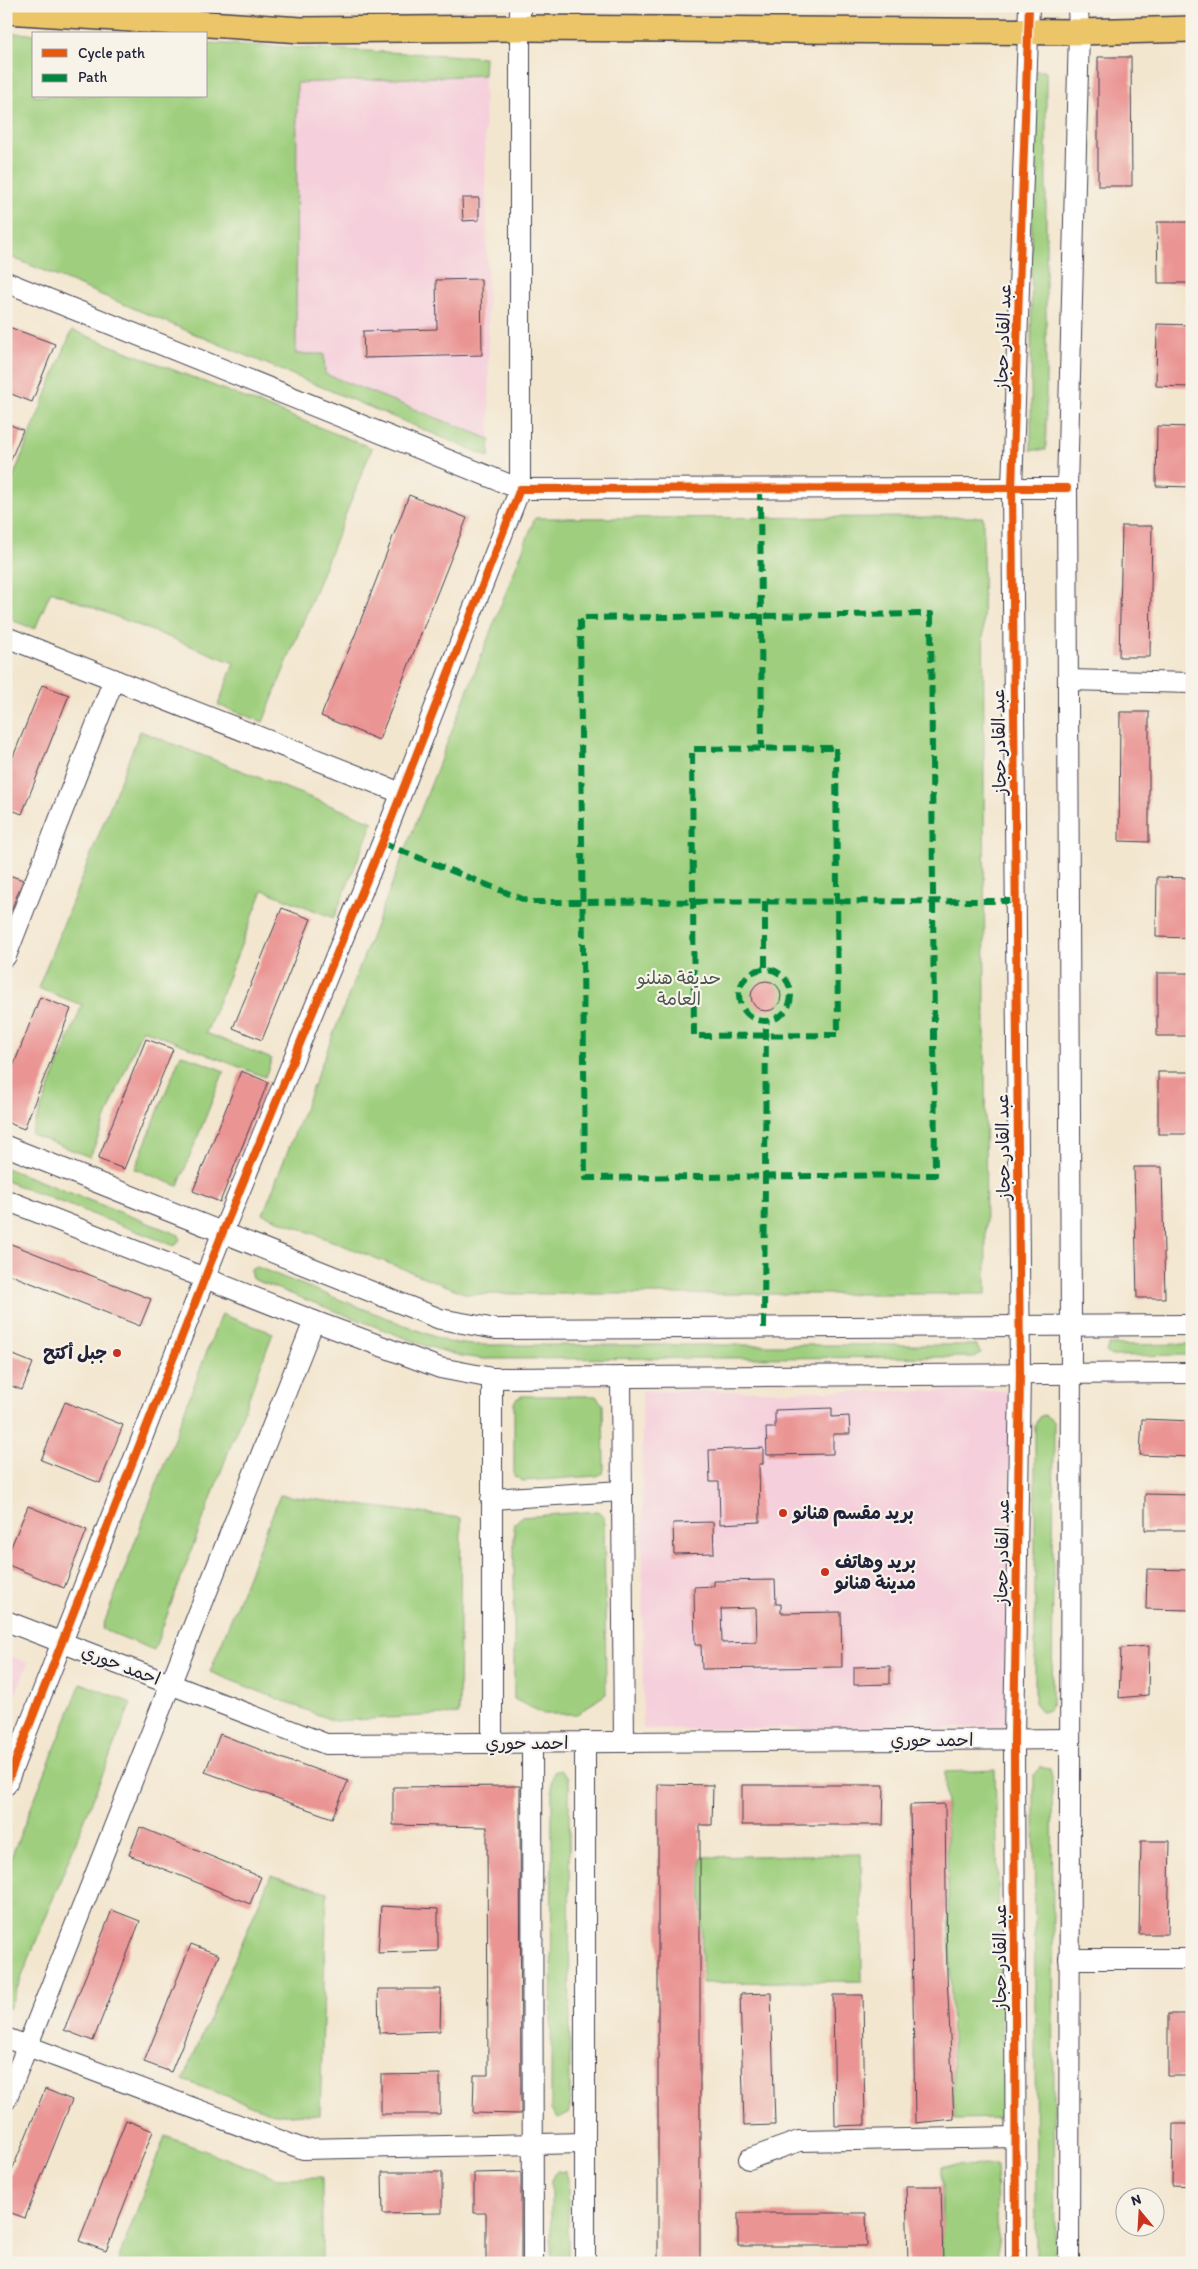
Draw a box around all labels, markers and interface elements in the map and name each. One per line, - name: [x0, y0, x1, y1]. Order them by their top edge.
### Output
- legend: [32, 32, 208, 98]
- text: Cycle path: [78, 44, 145, 62]
- text: Path: [78, 68, 107, 86]
- street label: عبد القادر حجاز: [990, 284, 1016, 392]
- street label: عبد القادر حجاز: [987, 689, 1011, 797]
- park label: حديقة هنلنو العامة: [636, 967, 721, 1010]
- street label: عبد القادر حجاز: [991, 1094, 1015, 1202]
- place label: جبل أكتح: [43, 1342, 107, 1365]
- marker: جبل أكتح: [111, 1347, 123, 1359]
- street label: عبد القادر حجاز: [990, 1499, 1014, 1607]
- place label: بريد مقسم هنانو: [791, 1502, 914, 1527]
- marker: بريد مقسم هنانو: [777, 1507, 789, 1519]
- place label: بريد وهاتف مدينة هنانو: [833, 1551, 916, 1594]
- marker: بريد وهاتف مدينة هنانو: [819, 1566, 831, 1578]
- street label: احمد حوري: [78, 1640, 164, 1692]
- street label: احمد حوري: [891, 1729, 973, 1753]
- street label: احمد حوري: [486, 1732, 568, 1756]
- street label: عبد القادر حجاز: [989, 1904, 1011, 2012]
- north arrow: [1116, 2186, 1166, 2236]
- text: N: [1129, 2191, 1143, 2210]

